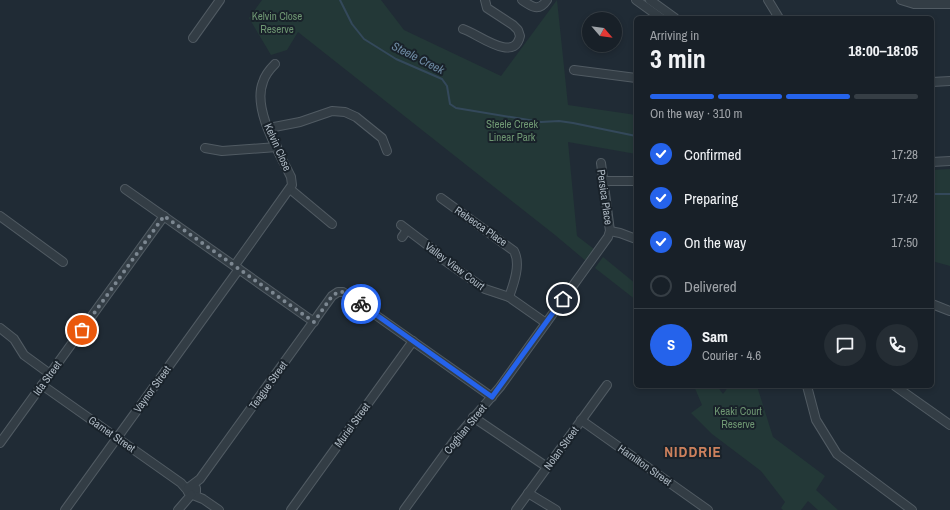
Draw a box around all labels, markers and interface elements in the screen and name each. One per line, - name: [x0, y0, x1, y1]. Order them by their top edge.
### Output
- park label: Kelvin Close Reserve: [252, 9, 302, 36]
- north arrow: [582, 12, 622, 52]
- map controls: [582, 12, 622, 52]
- text: Arriving in: [650, 27, 699, 44]
- water label: Steele Creek: [389, 38, 448, 79]
- text: 18:00–18:05: [848, 40, 918, 61]
- text: 3 min: [650, 41, 706, 76]
- text: On the way · 310 m: [650, 105, 742, 122]
- park label: Steele Creek Linear Park: [486, 117, 539, 144]
- street label: Kelvin Close: [261, 121, 295, 173]
- icon: check: [650, 143, 672, 165]
- text: Confirmed: [684, 144, 741, 165]
- text: 17:28: [891, 146, 918, 163]
- street label: Persica Place: [594, 168, 616, 226]
- icon: check: [650, 187, 672, 209]
- text: Preparing: [684, 188, 738, 209]
- text: 17:42: [891, 190, 918, 207]
- street label: Rebecca Place: [452, 203, 510, 249]
- icon: check: [650, 231, 672, 253]
- text: On the way: [684, 232, 746, 253]
- text: 17:50: [891, 234, 918, 251]
- street label: Valley View Court: [422, 239, 488, 293]
- text: Delivered: [684, 276, 737, 297]
- pin: [546, 282, 580, 316]
- courier: [341, 284, 381, 324]
- icon: home: [552, 288, 574, 310]
- icon: bike: [350, 293, 372, 315]
- pin: [65, 313, 99, 347]
- icon: bag: [71, 319, 93, 341]
- button: chat: [824, 324, 866, 366]
- button: phone: [876, 324, 918, 366]
- text: Sam: [702, 326, 728, 347]
- text: S: [667, 334, 675, 355]
- text: Courier · 4.6: [702, 347, 761, 364]
- street label: Ida Street: [30, 358, 64, 398]
- street label: Teague Street: [246, 358, 290, 412]
- street label: Vaynor Street: [130, 362, 174, 415]
- street label: Muriel Street: [331, 400, 373, 450]
- street label: Coghlan Street: [441, 401, 490, 457]
- park label: Keaki Court Reserve: [714, 404, 762, 431]
- street label: Garnet Street: [86, 413, 139, 456]
- street label: Nolan Street: [541, 423, 582, 472]
- street label: Hamilton Street: [615, 441, 675, 489]
- district label: NIDDRIE: [664, 441, 722, 462]

